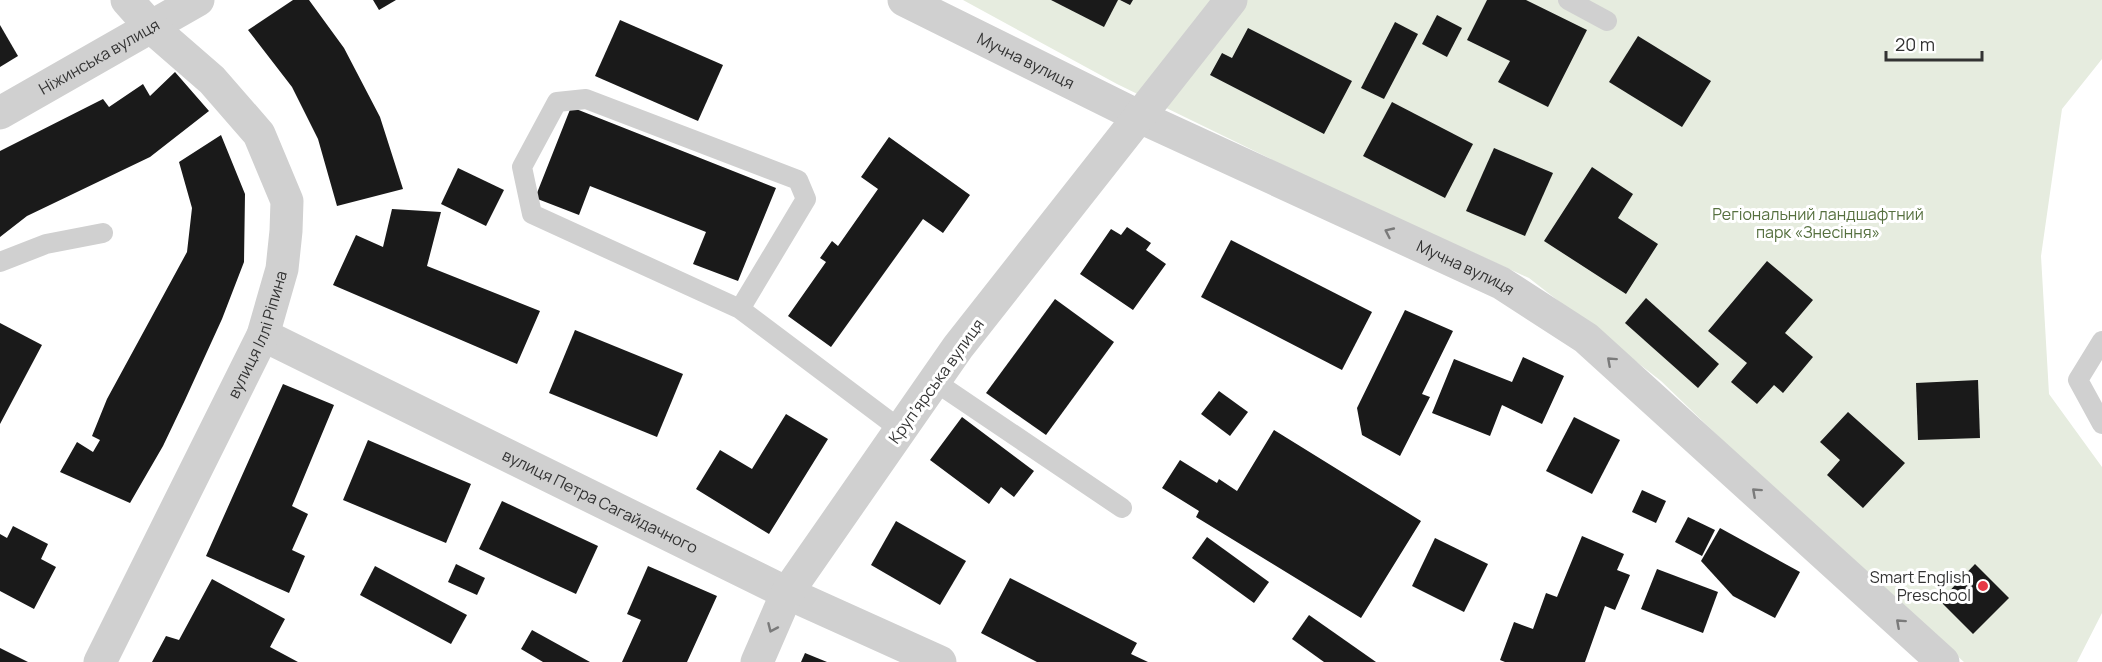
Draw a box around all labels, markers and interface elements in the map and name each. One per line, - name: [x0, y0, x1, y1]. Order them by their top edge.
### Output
- street label: Ніжинська вулиця: [35, 13, 163, 100]
- scale bar: [1886, 24, 1982, 62]
- street label: Мучна вулиця: [973, 27, 1078, 94]
- text: 20 m: [1895, 32, 1935, 56]
- park label: Регіональний ландшафтний парк «Знесіння»: [1712, 203, 1924, 243]
- one-way arrow: [1385, 227, 1396, 239]
- street label: Мучна вулиця: [1413, 235, 1519, 300]
- street label: вулиця Іллі Ріпина: [222, 268, 292, 402]
- street label: Крупʼярська вулиця: [883, 314, 989, 448]
- one-way arrow: [1608, 357, 1619, 368]
- street label: вулиця Петра Сагайдачного: [499, 444, 702, 559]
- one-way arrow: [1752, 488, 1763, 499]
- place label: Smart English Preschool: [1870, 566, 1971, 606]
- marker: Smart English Preschool: [1976, 579, 1990, 593]
- one-way arrow: [1896, 619, 1907, 630]
- one-way arrow: [767, 621, 779, 632]

